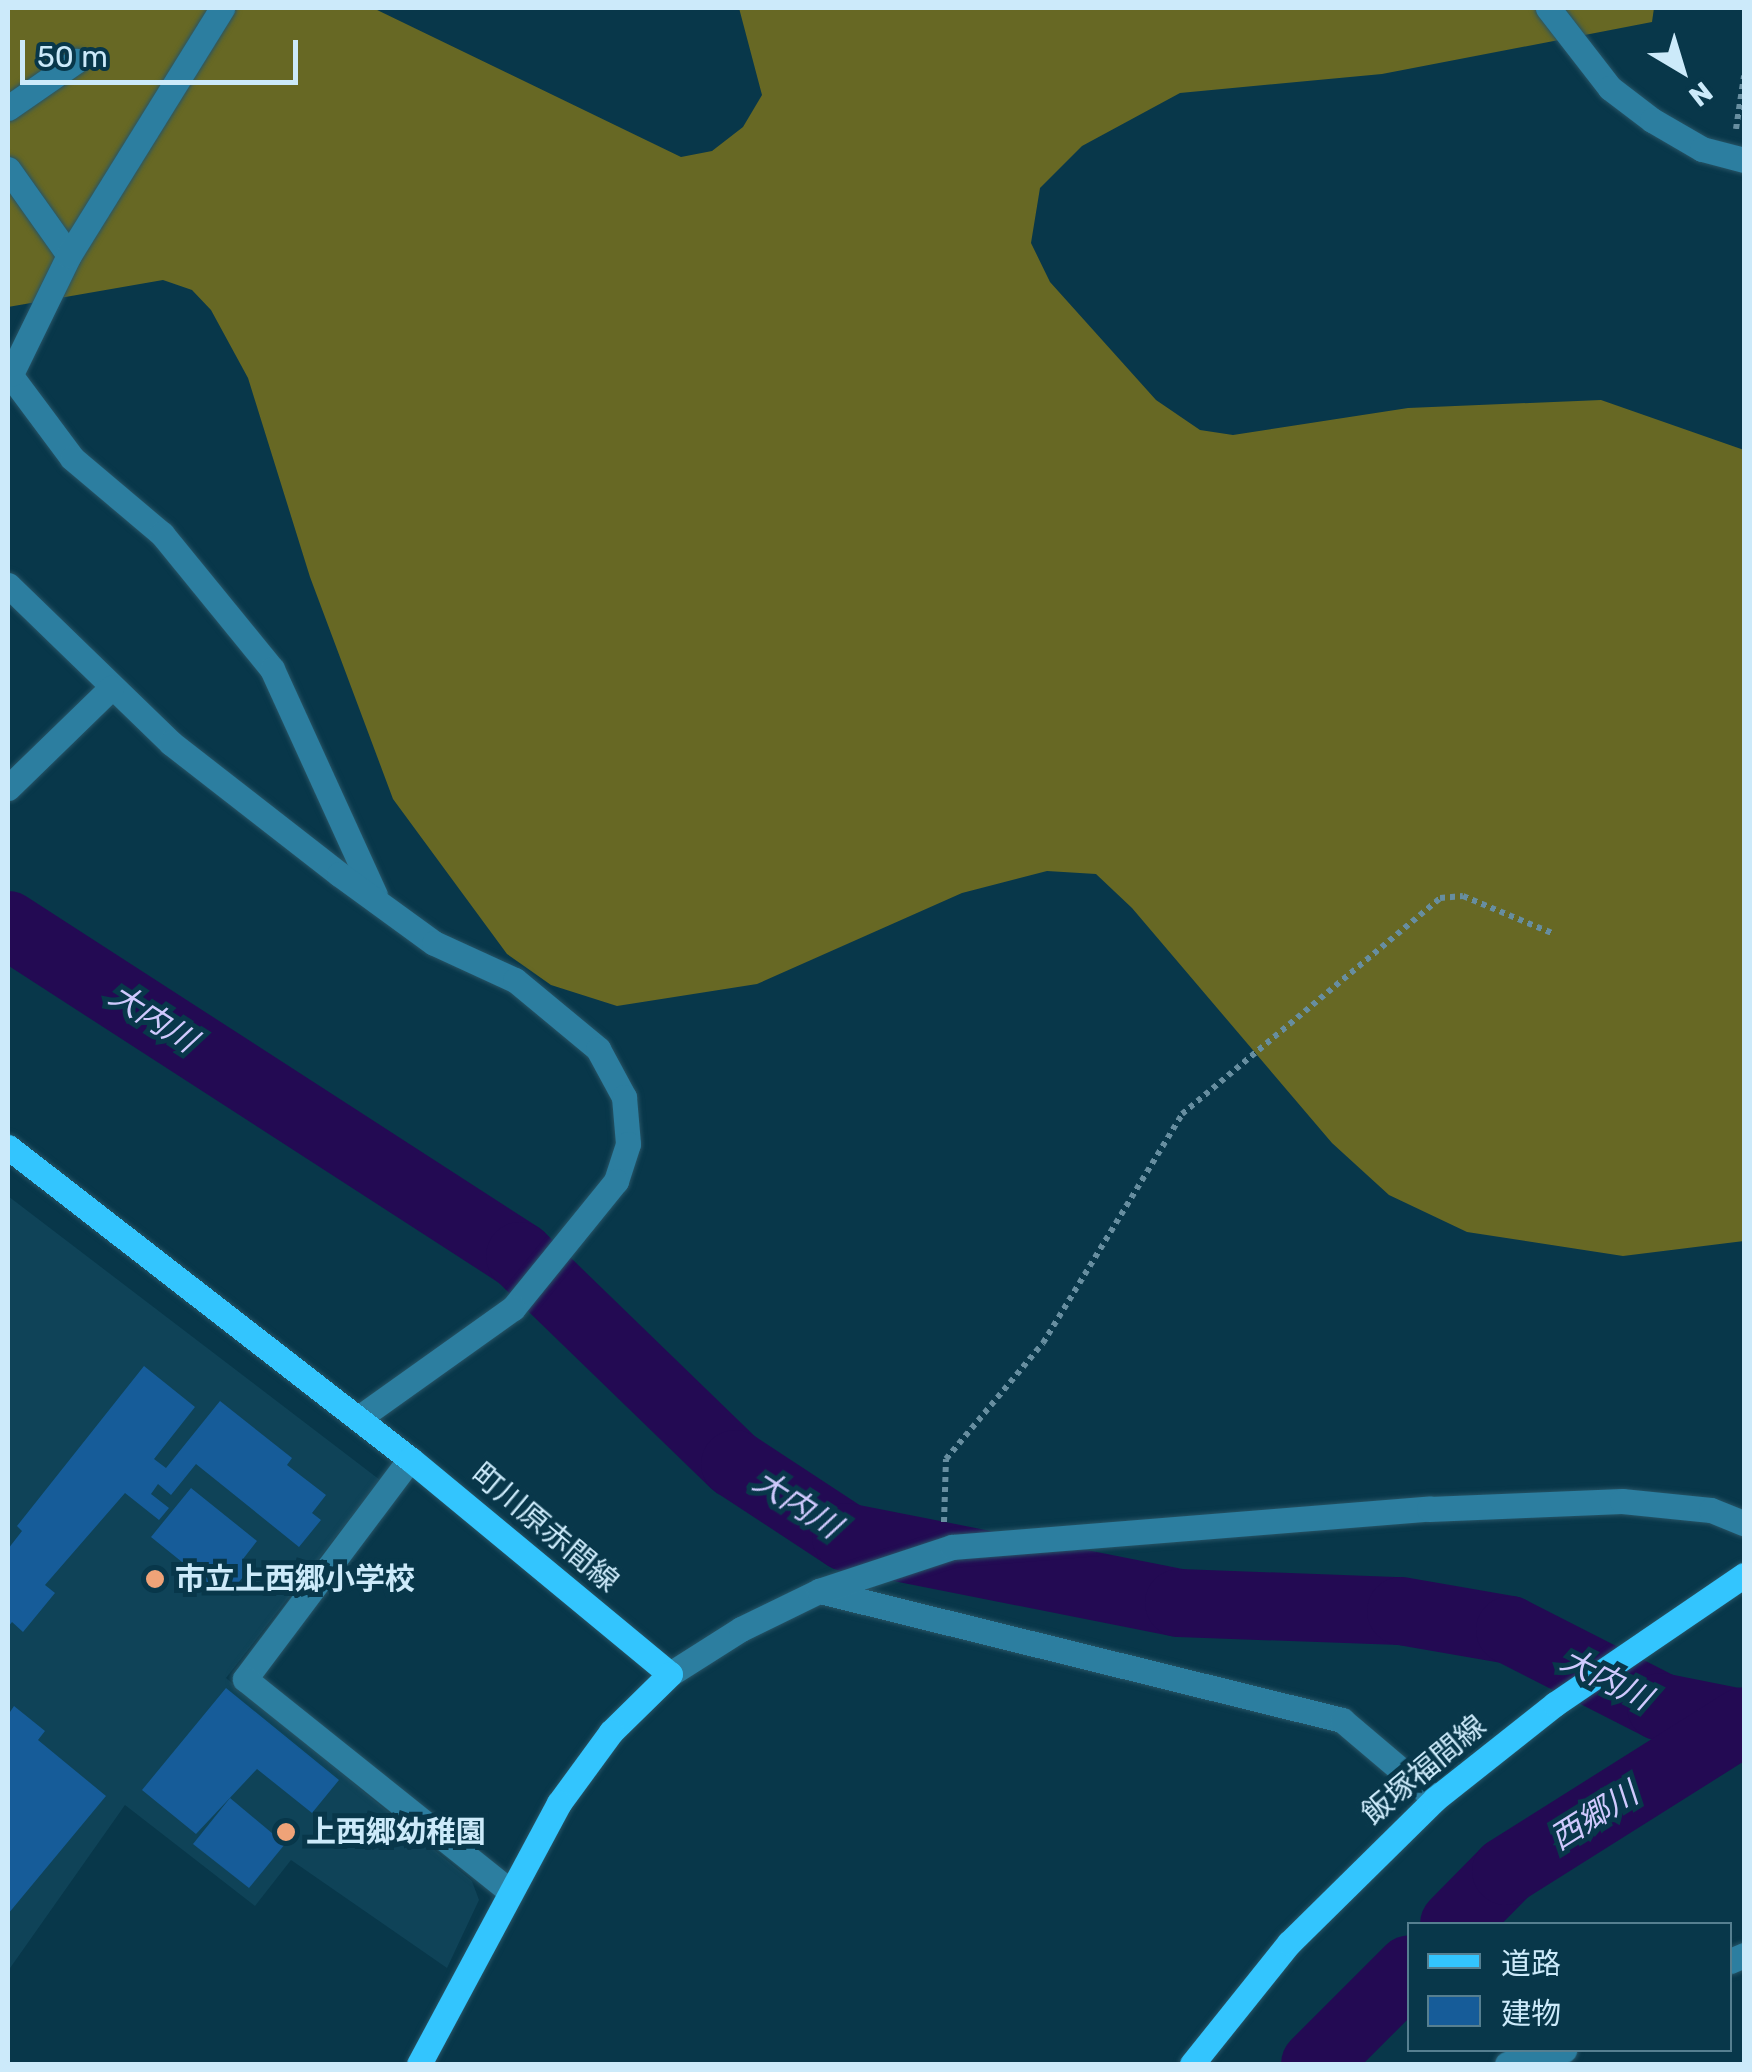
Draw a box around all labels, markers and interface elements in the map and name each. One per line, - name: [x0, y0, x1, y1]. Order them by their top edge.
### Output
- scale bar: [25, 20, 302, 82]
- north arrow: [1632, 20, 1732, 120]
- text: 50 m: [37, 39, 108, 75]
- text: N: [1683, 75, 1719, 113]
- water label: 大内川: [102, 976, 204, 1060]
- street label: 町川原赤間線: [464, 1456, 626, 1600]
- water label: 大内川: [746, 1462, 848, 1546]
- place label: 市立上西郷小学校: [175, 1561, 415, 1597]
- marker: 市立上西郷小学校: [144, 1568, 166, 1590]
- water label: 大内川: [1555, 1640, 1657, 1718]
- street label: 飯塚福間線: [1355, 1708, 1493, 1832]
- water label: 西郷川: [1543, 1774, 1645, 1858]
- place label: 上西郷幼稚園: [306, 1814, 486, 1850]
- marker: 上西郷幼稚園: [275, 1821, 297, 1843]
- legend: [1407, 1922, 1732, 2052]
- text: 道路: [1501, 1946, 1561, 1982]
- text: 建物: [1501, 1996, 1561, 2032]

